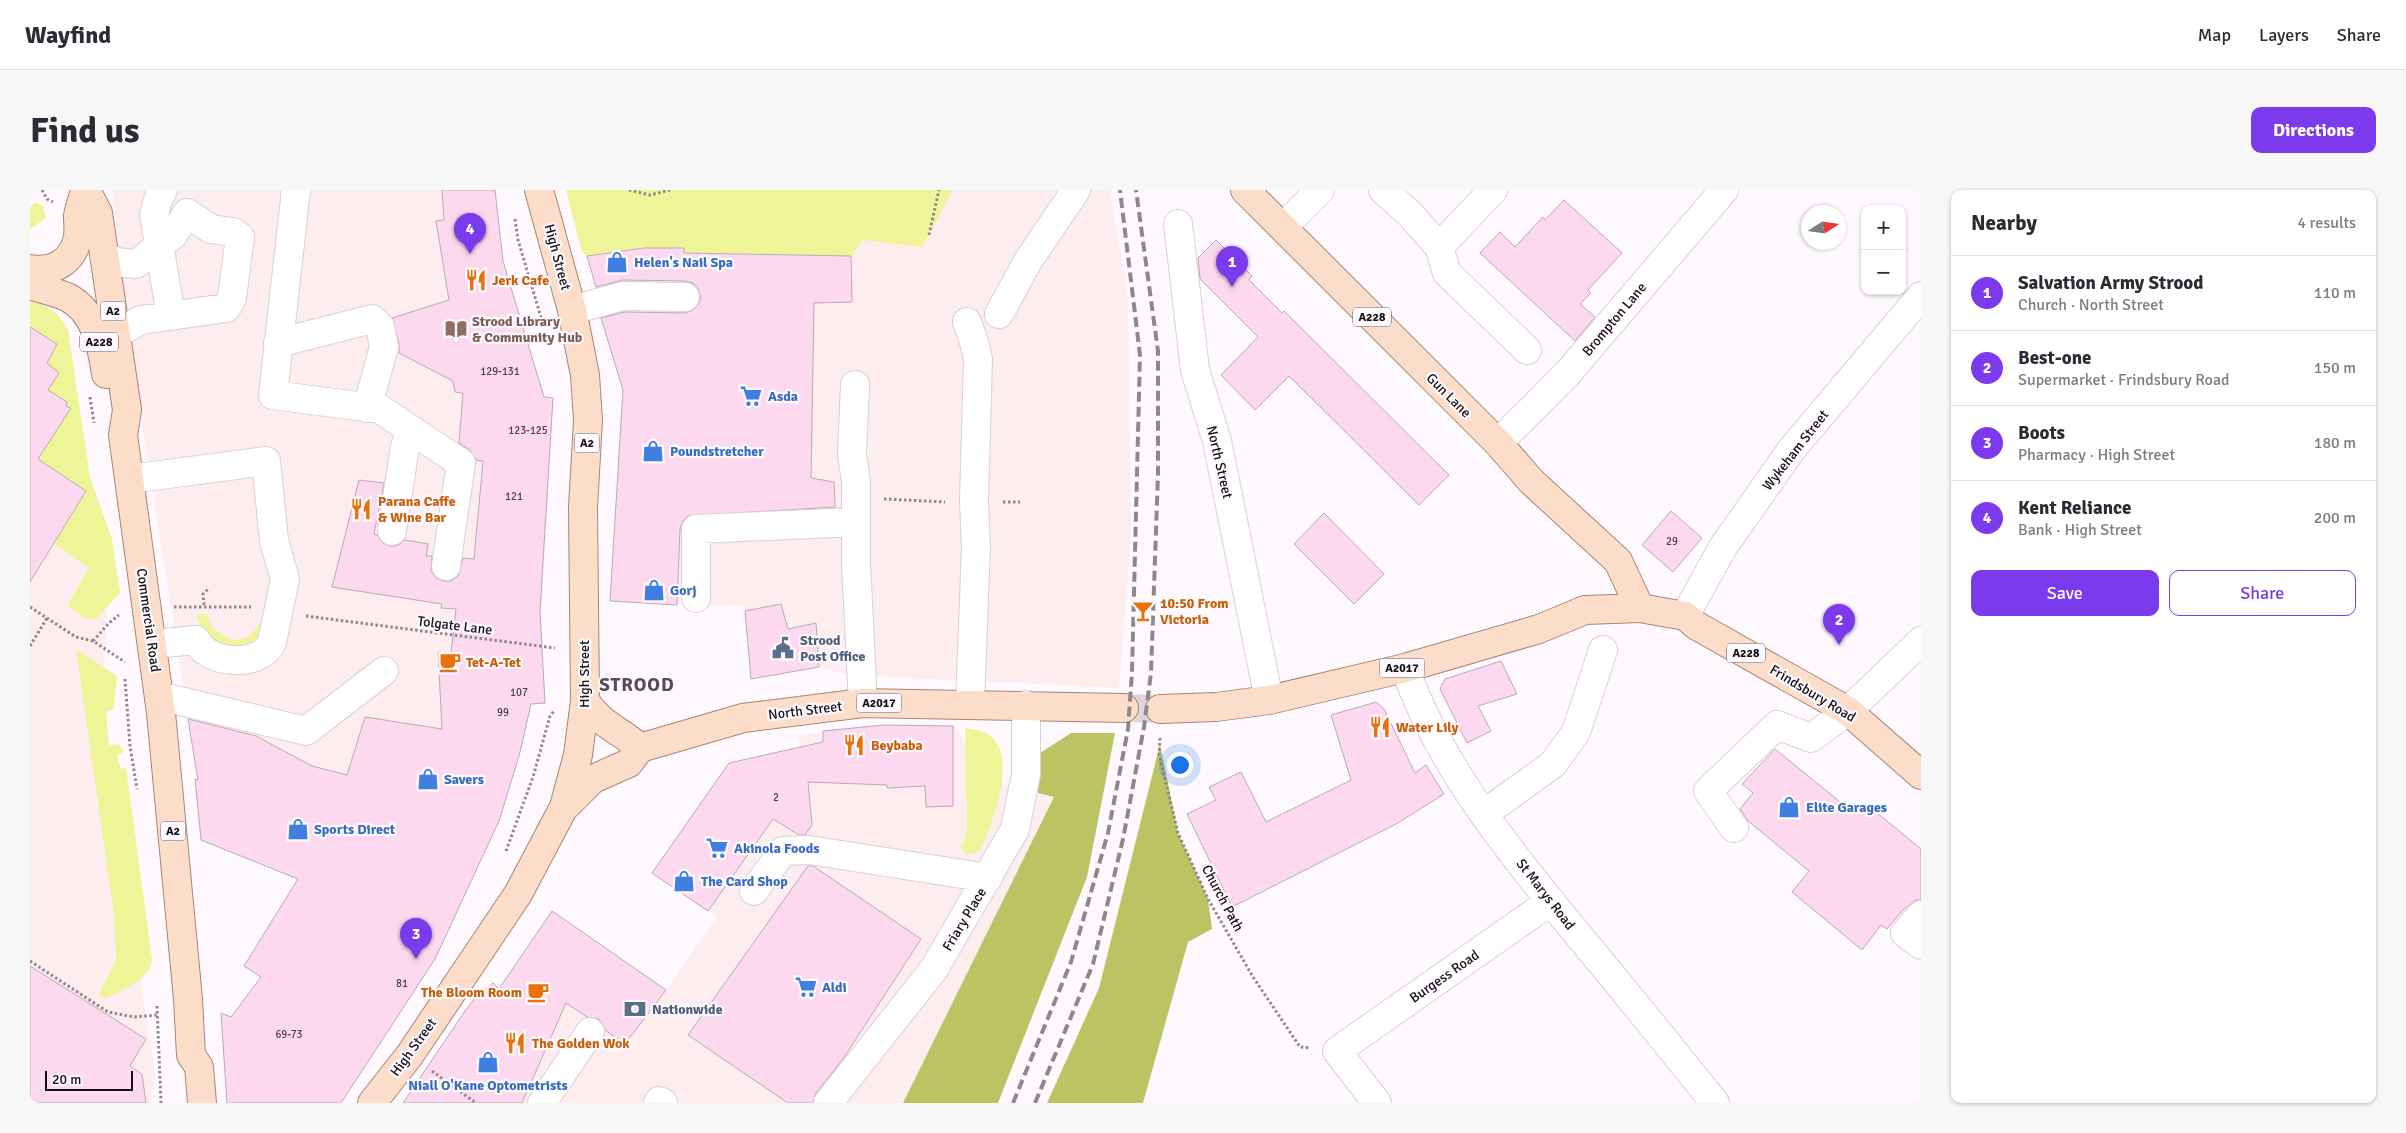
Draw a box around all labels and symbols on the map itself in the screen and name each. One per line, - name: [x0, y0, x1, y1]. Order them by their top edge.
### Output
- north arrow: [1801, 205, 1846, 250]
- pin: 4: [454, 213, 486, 254]
- street label: High Street: [541, 222, 575, 292]
- pin: 1: [1216, 246, 1248, 287]
- shop icon: Helen's Nail Spa: [604, 249, 630, 275]
- place label: Helen's Nail Spa: [634, 254, 733, 271]
- restaurant icon: Jerk Cafe: [463, 267, 489, 293]
- place label: Jerk Cafe: [492, 272, 549, 289]
- street label: Brompton Lane: [1579, 279, 1650, 360]
- road number: A2: [100, 302, 126, 320]
- road number: A228: [1353, 308, 1391, 326]
- place label: Strood Library & Community Hub: [472, 313, 583, 346]
- library icon: Strood Library & Community Hub: [443, 316, 469, 342]
- road number: A228: [80, 332, 118, 352]
- house number: 129-131: [480, 365, 520, 378]
- street label: Gun Lane: [1423, 369, 1475, 421]
- supermarket icon: Asda: [738, 383, 764, 409]
- place label: Asda: [768, 388, 798, 405]
- street label: Wykeham Street: [1759, 407, 1832, 494]
- house number: 123-125: [508, 424, 548, 437]
- street label: North Street: [1203, 424, 1236, 500]
- road number: A2: [574, 434, 600, 452]
- shop icon: Poundstretcher: [640, 438, 666, 464]
- place label: Poundstretcher: [670, 443, 764, 460]
- house number: 121: [505, 490, 523, 503]
- place label: Parana Caffe & Wine Bar: [378, 493, 456, 526]
- restaurant icon: Parana Caffe & Wine Bar: [348, 496, 374, 522]
- house number: 29: [1666, 535, 1678, 548]
- street label: Commercial Road: [133, 567, 164, 673]
- shop icon: Gorj: [641, 577, 667, 603]
- place label: Gorj: [670, 582, 697, 599]
- place label: 10:50 From Victoria: [1160, 595, 1229, 628]
- bar icon: 10:50 From Victoria: [1130, 598, 1156, 624]
- pin: 2: [1823, 604, 1855, 645]
- street label: Tolgate Lane: [417, 612, 493, 639]
- place label: Strood Post Office: [800, 632, 866, 665]
- public building icon: Strood Post Office: [770, 635, 796, 661]
- street label: High Street: [576, 640, 593, 708]
- road number: A228: [1727, 643, 1765, 662]
- cafe icon: Tet-A-Tet: [437, 649, 463, 675]
- place label: Tet-A-Tet: [466, 654, 522, 671]
- road number: A2017: [1380, 658, 1424, 678]
- street label: Frindsbury Road: [1767, 661, 1859, 726]
- district label: STROOD: [599, 673, 675, 697]
- house number: 107: [510, 686, 528, 699]
- road number: A2017: [856, 693, 902, 712]
- street label: North Street: [767, 698, 843, 723]
- house number: 99: [497, 706, 509, 719]
- restaurant icon: Water Lily: [1367, 714, 1393, 740]
- place label: Water Lily: [1396, 719, 1459, 736]
- restaurant icon: Beybaba: [841, 732, 867, 758]
- place label: Beybaba: [871, 737, 923, 754]
- your location: [1167, 752, 1193, 778]
- shop icon: Savers: [415, 766, 441, 792]
- place label: Savers: [444, 771, 484, 788]
- house number: 2: [773, 791, 779, 804]
- shop icon: Elite Garages: [1776, 794, 1802, 820]
- place label: Elite Garages: [1806, 799, 1887, 816]
- shop icon: Sports Direct: [285, 816, 311, 842]
- road number: A2: [160, 821, 186, 840]
- place label: Sports Direct: [314, 821, 396, 838]
- supermarket icon: Akinola Foods: [704, 835, 730, 861]
- place label: Akinola Foods: [734, 840, 819, 857]
- street label: St Marys Road: [1513, 855, 1579, 933]
- street label: Church Path: [1198, 862, 1247, 934]
- shop icon: The Card Shop: [671, 868, 697, 894]
- place label: The Card Shop: [701, 873, 788, 890]
- street label: Friary Place: [939, 884, 990, 954]
- pin: 3: [400, 918, 432, 959]
- street label: Burgess Road: [1406, 946, 1482, 1007]
- supermarket icon: Aldi: [793, 974, 819, 1000]
- house number: 81: [396, 977, 408, 990]
- cafe icon: The Bloom Room: [525, 979, 551, 1005]
- place label: Aldi: [822, 979, 847, 996]
- place label: The Bloom Room: [421, 984, 522, 1001]
- bank icon: Nationwide: [622, 996, 648, 1022]
- place label: Nationwide: [652, 1001, 723, 1018]
- street label: High Street: [387, 1015, 440, 1080]
- house number: 69-73: [275, 1028, 303, 1041]
- restaurant icon: The Golden Wok: [502, 1030, 528, 1056]
- place label: The Golden Wok: [532, 1035, 630, 1052]
- shop icon: Niall O'Kane Optometrists: [475, 1049, 501, 1075]
- scale bar: [45, 1068, 132, 1091]
- place label: Niall O'Kane Optometrists: [408, 1077, 568, 1094]

